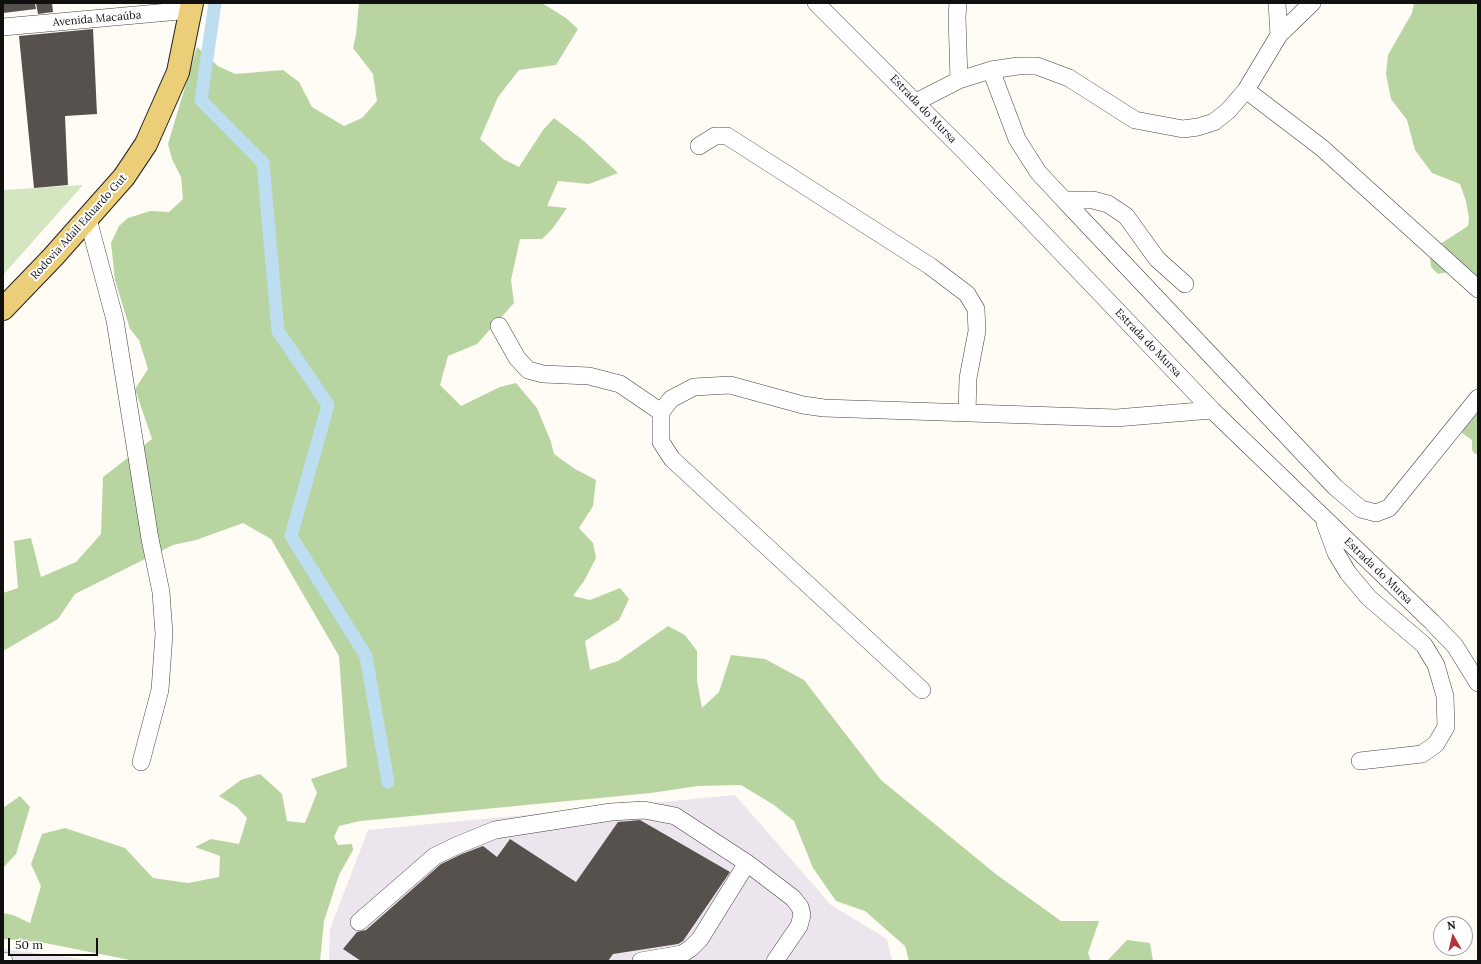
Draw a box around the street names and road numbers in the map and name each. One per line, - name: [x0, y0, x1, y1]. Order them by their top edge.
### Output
- street label: Avenida Macaúba: [52, 9, 142, 29]
- street label: Estrada do Mursa: [887, 72, 959, 146]
- street label: Rodovia Adail Eduardo Gut: [28, 172, 130, 282]
- street label: Estrada do Mursa: [1112, 306, 1184, 380]
- street label: Estrada do Mursa: [1341, 535, 1415, 607]

